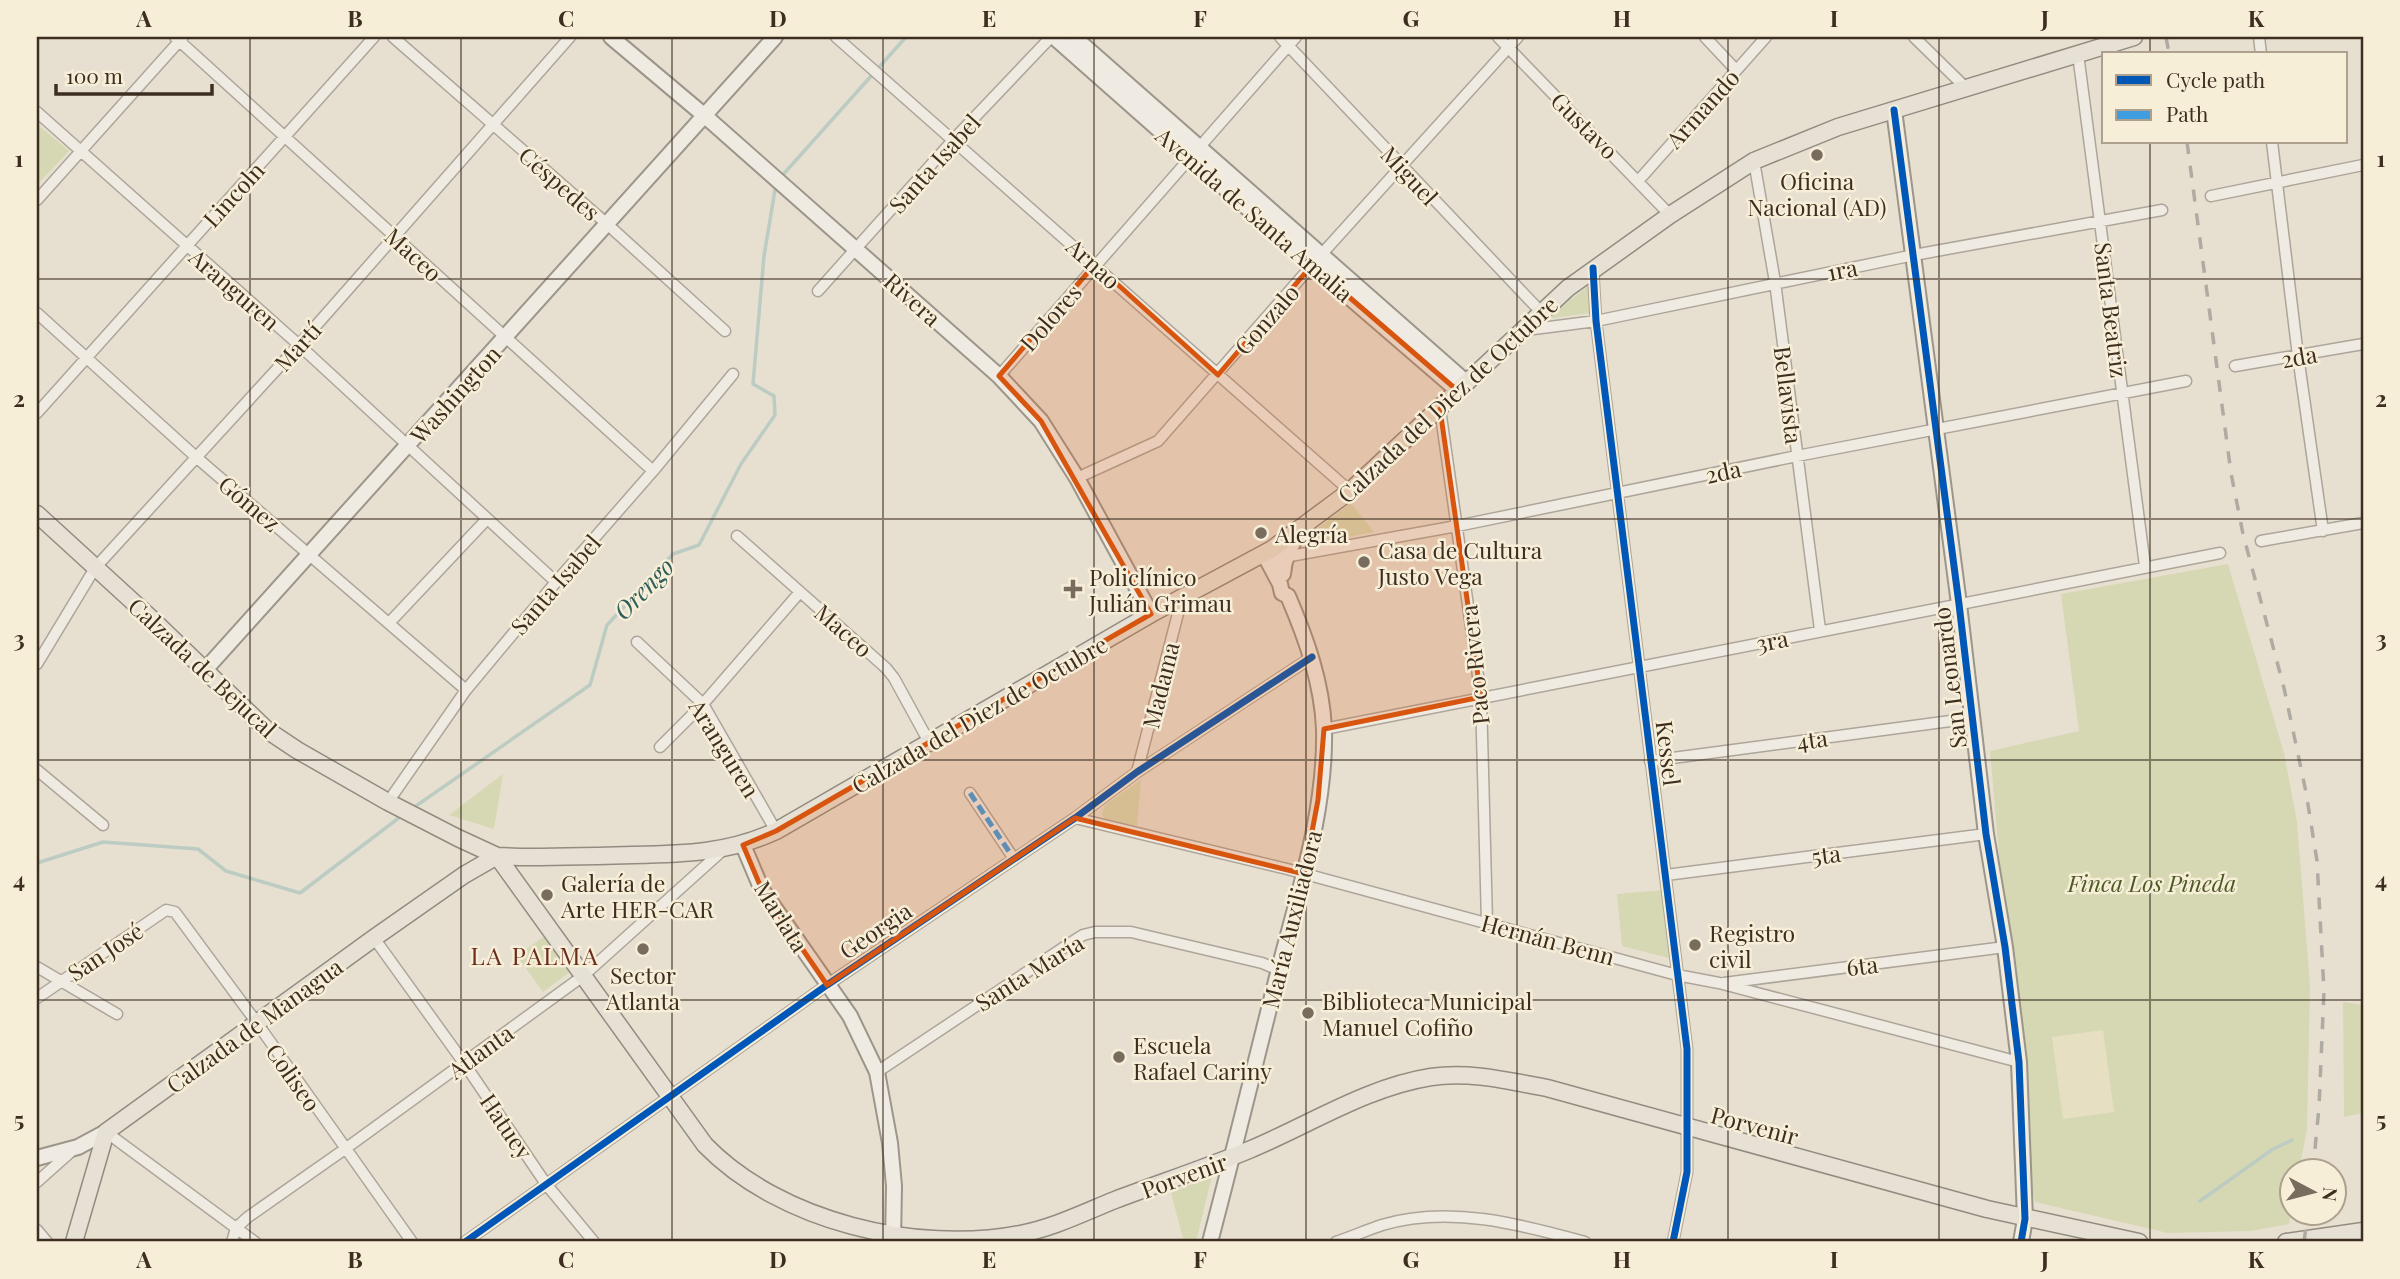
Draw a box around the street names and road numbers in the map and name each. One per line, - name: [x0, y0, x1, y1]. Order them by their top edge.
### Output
- street label: Armando: [1658, 62, 1746, 155]
- street label: Gustavo: [1545, 85, 1625, 165]
- street label: Santa Isabel: [881, 107, 987, 219]
- street label: Avenida de Santa Amalia: [1149, 119, 1361, 309]
- street label: Céspedes: [513, 139, 607, 227]
- street label: Miguel: [1375, 139, 1446, 212]
- street label: Lincoln: [195, 155, 271, 233]
- street label: Maceo: [379, 220, 449, 288]
- street label: Arnao: [1060, 230, 1128, 295]
- street label: Aranguren: [182, 240, 287, 337]
- street label: Santa Beatriz: [2088, 241, 2136, 379]
- street label: 1ra: [1824, 251, 1860, 287]
- street label: Rivera: [878, 265, 948, 333]
- street label: Dolores: [1012, 277, 1088, 357]
- street label: Gonzalo: [1227, 277, 1305, 361]
- street label: Calzada del Diez de Octubre: [1330, 289, 1564, 509]
- street label: Martí: [267, 314, 328, 377]
- street label: Washington: [402, 338, 507, 450]
- street label: 2da: [2279, 338, 2320, 374]
- street label: Bellavista: [1768, 344, 1810, 446]
- street label: 2da: [1702, 452, 1744, 490]
- street label: Gómez: [213, 468, 287, 538]
- street label: Santa Isabel: [503, 527, 607, 641]
- street label: Calzada de Bejucal: [122, 590, 284, 744]
- street label: Maceo: [809, 596, 879, 664]
- street label: Paco Rivera: [1452, 603, 1496, 726]
- street label: San Leonardo: [1925, 606, 1973, 750]
- street label: 3ra: [1753, 622, 1791, 658]
- street label: Calzada del Diez de Octubre: [846, 628, 1112, 800]
- street label: Madama: [1134, 638, 1186, 731]
- street label: Aranguren: [682, 692, 768, 803]
- street label: Kessel: [1650, 719, 1688, 788]
- street label: 4ta: [1795, 721, 1830, 757]
- street label: María Auxiliadora: [1254, 826, 1328, 1011]
- street label: 5ta: [1810, 837, 1843, 871]
- street label: Marlata: [748, 874, 816, 958]
- street label: Georgia: [833, 894, 918, 965]
- street label: Hernán Benn: [1478, 906, 1618, 972]
- street label: San José: [61, 914, 149, 988]
- street label: Santa María: [969, 926, 1090, 1018]
- street label: 6ta: [1844, 948, 1880, 982]
- street label: Calzada de Managua: [160, 950, 349, 1099]
- street label: Atlanta: [440, 1016, 519, 1086]
- street label: Coliseo: [259, 1037, 329, 1117]
- street label: Hatuey: [474, 1087, 541, 1165]
- street label: Porvenir: [1708, 1098, 1802, 1152]
- street label: Porvenir: [1137, 1145, 1231, 1205]

